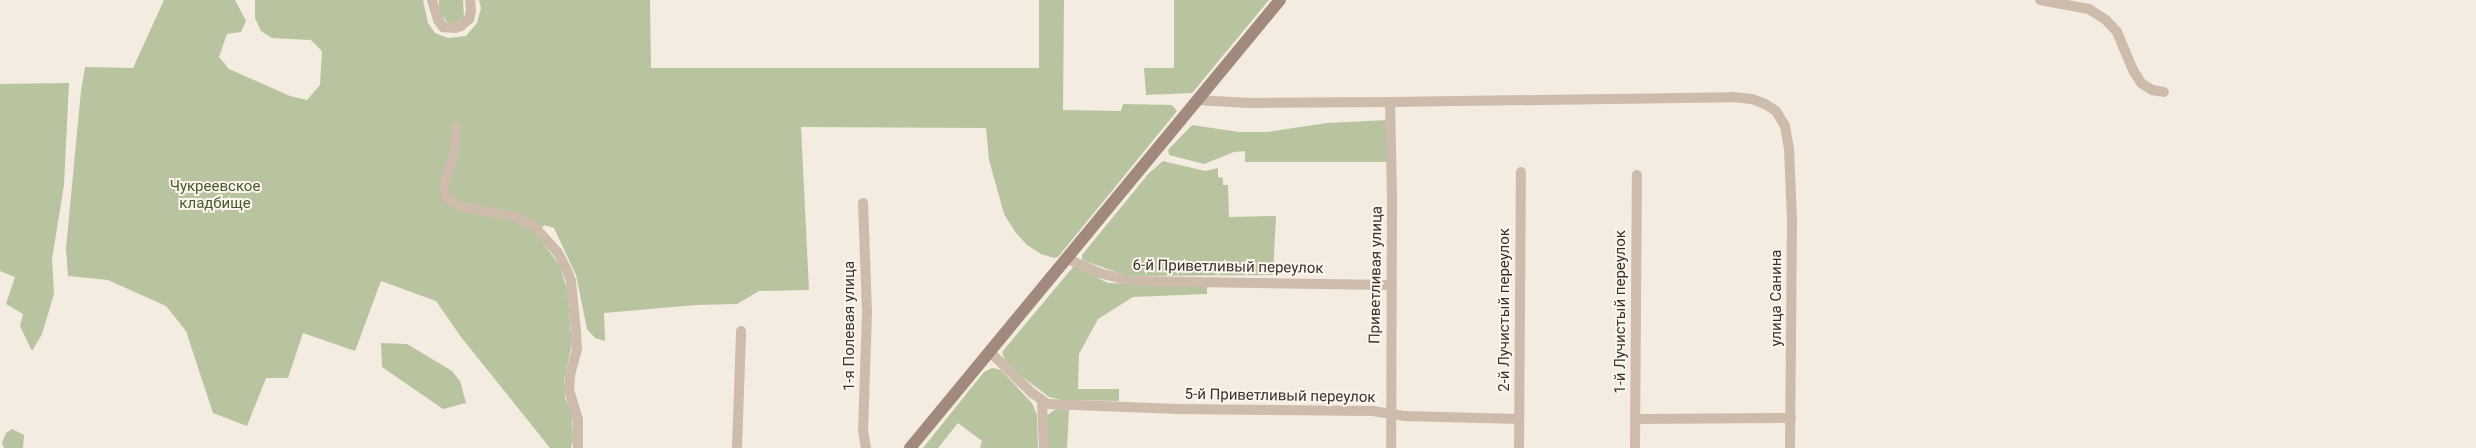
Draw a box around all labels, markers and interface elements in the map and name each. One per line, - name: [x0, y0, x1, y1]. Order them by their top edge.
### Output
- park label: Чукреевское кладбище: [170, 177, 260, 212]
- street label: Приветливая улица: [1366, 206, 1386, 344]
- street label: 2-й Лучистый переулок: [1496, 228, 1514, 392]
- street label: 1-й Лучистый переулок: [1612, 230, 1630, 394]
- street label: улица Санина: [1768, 250, 1786, 346]
- street label: 6-й Приветливый переулок: [1132, 256, 1324, 278]
- street label: 1-я Полевая улица: [841, 261, 859, 391]
- street label: 5-й Приветливый переулок: [1184, 385, 1376, 407]

